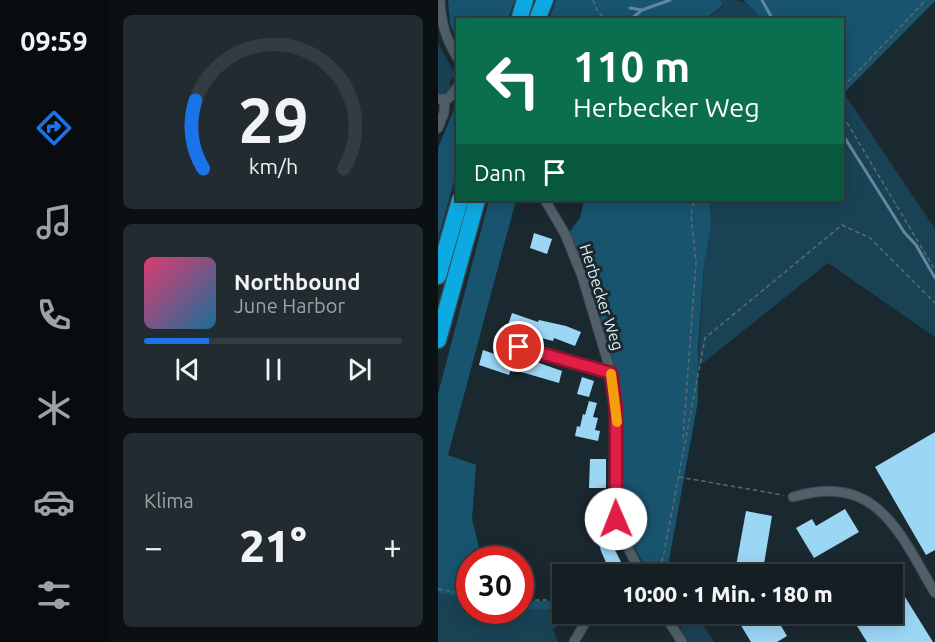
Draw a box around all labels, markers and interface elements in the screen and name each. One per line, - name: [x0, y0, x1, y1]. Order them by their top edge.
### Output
- text: 09:59: [20, 26, 88, 56]
- icon: left: [474, 42, 552, 120]
- text: 110 m: [573, 43, 690, 90]
- text: 29: [238, 85, 308, 155]
- text: Herbecker Weg: [573, 92, 760, 122]
- icon: directions: [33, 107, 75, 149]
- text: km/h: [248, 154, 298, 178]
- icon: arrive: [538, 156, 571, 189]
- text: Dann: [474, 160, 526, 185]
- icon: music: [33, 201, 75, 243]
- street label: Herbecker Weg: [576, 242, 628, 352]
- text: Northbound: [234, 269, 360, 294]
- icon: phone: [33, 294, 75, 336]
- text: June Harbor: [234, 294, 345, 317]
- pin: [493, 321, 544, 372]
- icon: arrive: [502, 330, 535, 363]
- icon: previous: [171, 353, 204, 386]
- icon: pause: [257, 353, 290, 386]
- icon: next: [343, 353, 376, 386]
- icon: climate: [33, 387, 75, 429]
- icon: car: [33, 481, 75, 523]
- position arrow: [584, 487, 648, 551]
- text: Klima: [144, 489, 194, 512]
- text: 21°: [239, 520, 307, 571]
- text: −: [144, 528, 163, 565]
- text: +: [383, 528, 402, 565]
- speed limit sign: 30: [456, 546, 534, 624]
- icon: filters: [33, 574, 75, 616]
- text: 10:00 · 1 Min. · 180 m: [622, 581, 833, 606]

